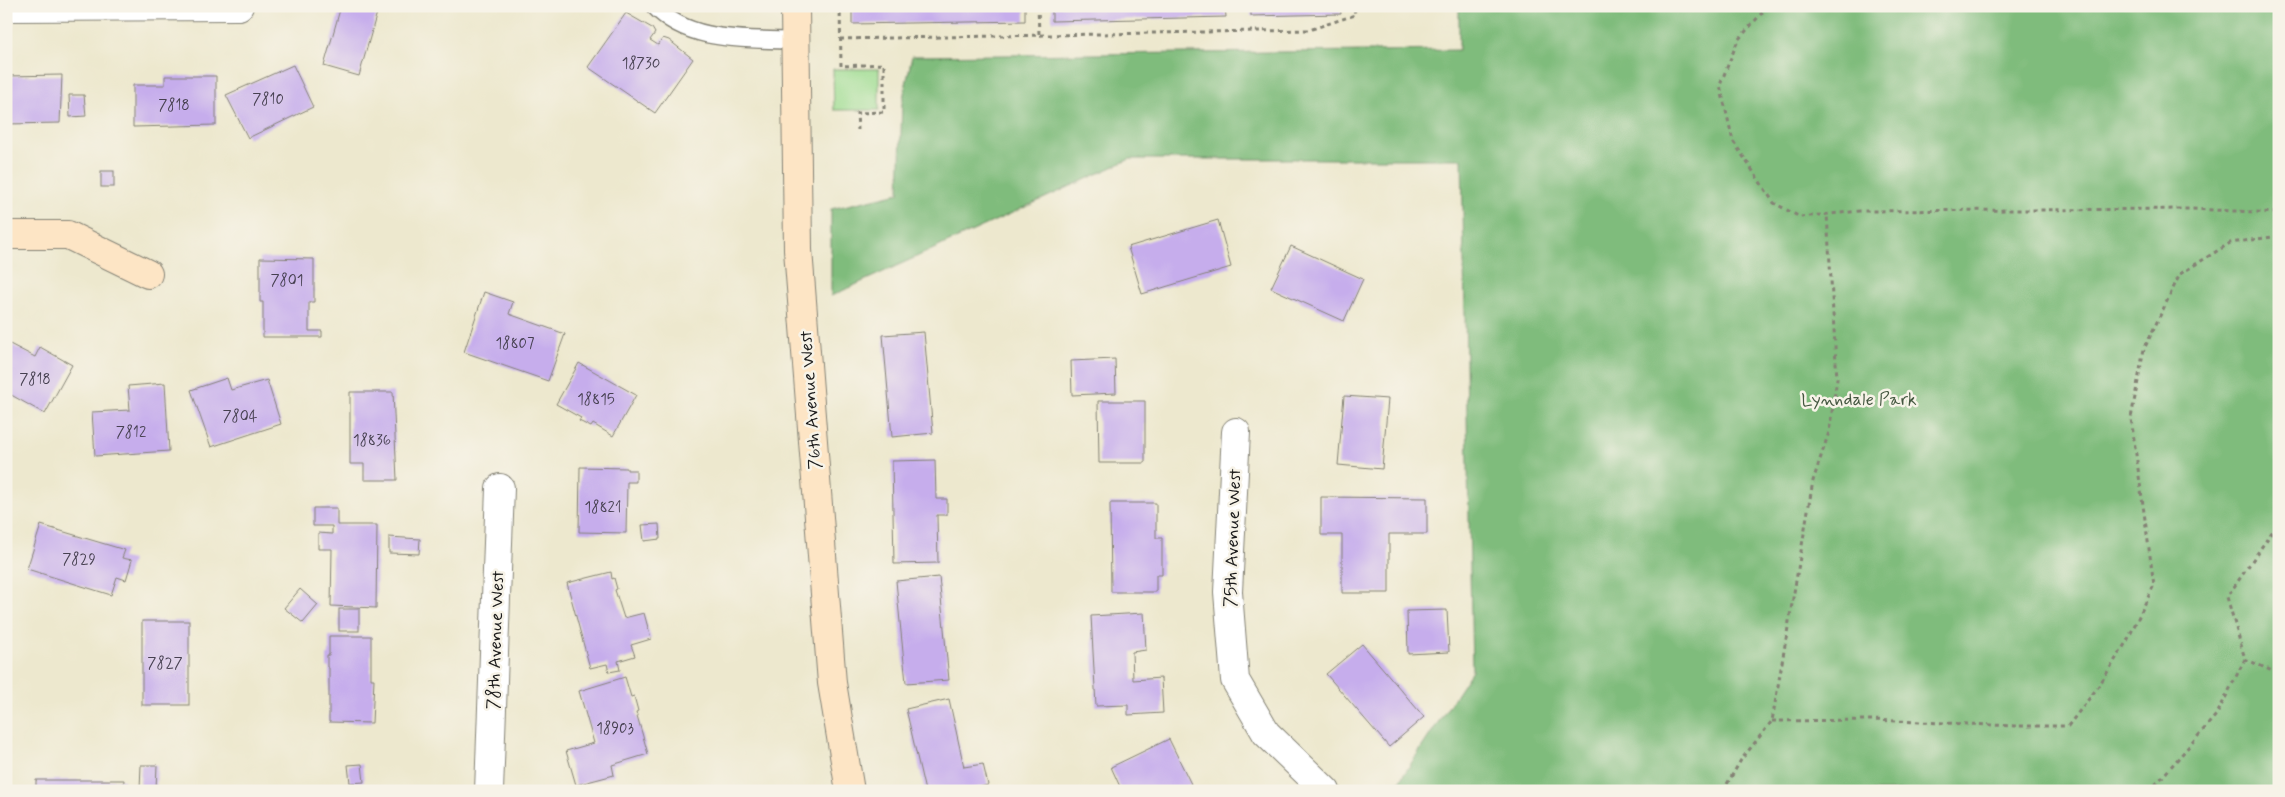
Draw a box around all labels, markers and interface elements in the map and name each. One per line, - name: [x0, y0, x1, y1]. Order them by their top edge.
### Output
- house number: 18730: [622, 54, 660, 74]
- house number: 7810: [252, 90, 284, 110]
- house number: 7818: [158, 96, 190, 116]
- house number: 7801: [270, 271, 304, 291]
- street label: 76th Avenue West: [794, 329, 828, 470]
- house number: 18807: [496, 334, 535, 354]
- house number: 7818: [19, 370, 51, 390]
- park label: Lynndale Park: [1801, 388, 1917, 412]
- house number: 18815: [577, 390, 615, 410]
- house number: 7804: [222, 407, 258, 427]
- house number: 7812: [116, 423, 146, 443]
- house number: 18836: [353, 431, 391, 451]
- street label: 75th Avenue West: [1219, 468, 1247, 608]
- house number: 18821: [585, 498, 621, 518]
- house number: 7829: [62, 550, 96, 570]
- street label: 78th Avenue West: [482, 570, 510, 710]
- house number: 7827: [147, 654, 183, 674]
- house number: 18903: [596, 719, 634, 739]

